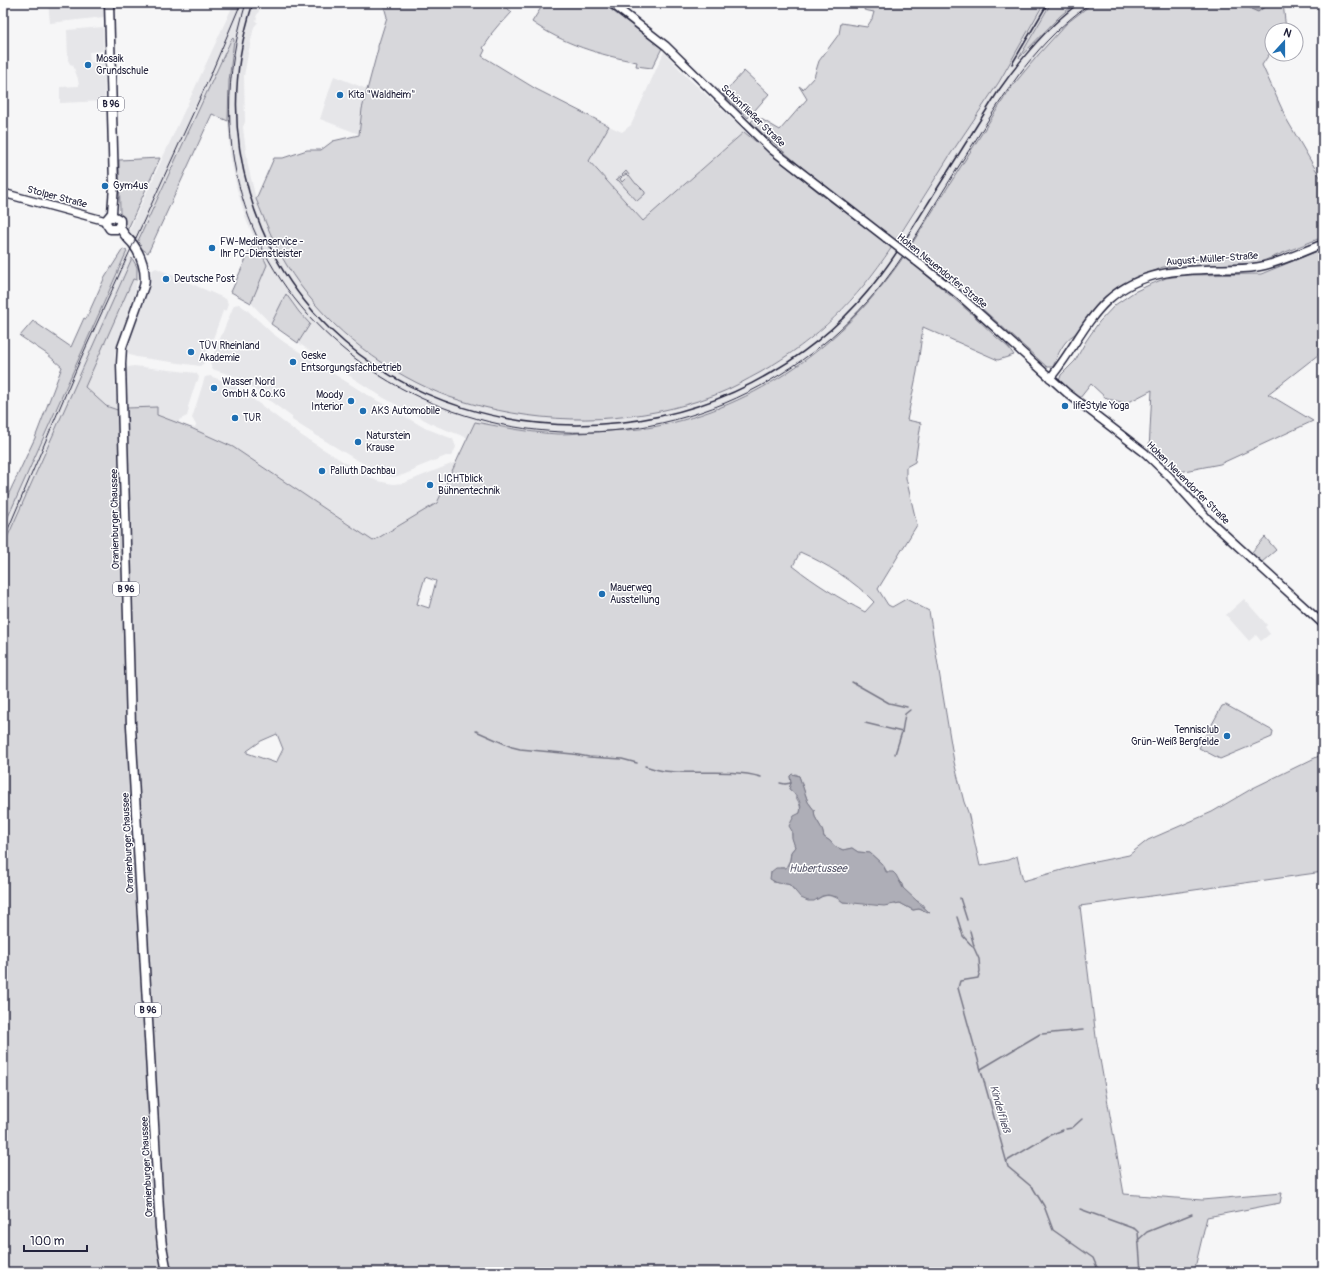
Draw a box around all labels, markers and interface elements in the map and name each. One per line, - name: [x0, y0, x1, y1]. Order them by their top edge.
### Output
- north arrow: [1264, 22, 1304, 62]
- text: N: [1282, 26, 1294, 41]
- place label: Mosaik Grundschule: [96, 53, 148, 77]
- marker: Mosaik Grundschule: [83, 60, 93, 70]
- street label: Schönfließer Straße: [718, 82, 788, 150]
- place label: Kita "Waldheim": [348, 89, 415, 101]
- marker: Kita "Waldheim": [335, 90, 345, 100]
- road number: B 96: [98, 97, 124, 111]
- place label: Gym4us: [113, 180, 149, 192]
- marker: Gym4us: [100, 181, 110, 191]
- street label: Stolper Straße: [26, 183, 88, 211]
- street label: Hohen Neuendorfer Straße: [895, 231, 989, 311]
- place label: FW-Medienservice - Ihr PC-Dienstleister: [220, 236, 304, 260]
- marker: FW-Medienservice - Ihr PC-Dienstleister: [207, 243, 217, 253]
- street label: August-Müller-Straße: [1166, 250, 1259, 268]
- place label: Deutsche Post: [174, 273, 236, 285]
- marker: Deutsche Post: [161, 274, 171, 284]
- place label: TÜV Rheinland Akademie: [199, 340, 260, 364]
- marker: TÜV Rheinland Akademie: [186, 347, 196, 357]
- place label: Geske Entsorgungsfachbetrieb: [301, 350, 402, 374]
- marker: Geske Entsorgungsfachbetrieb: [288, 357, 298, 367]
- place label: Wasser Nord GmbH & Co.KG: [222, 376, 286, 400]
- marker: Wasser Nord GmbH & Co.KG: [209, 383, 219, 393]
- place label: Moody Interior: [311, 389, 344, 413]
- marker: Moody Interior: [346, 396, 356, 406]
- place label: lifeStyle Yoga: [1073, 400, 1129, 412]
- marker: lifeStyle Yoga: [1060, 401, 1070, 411]
- place label: AKS Automobile: [371, 405, 440, 417]
- marker: AKS Automobile: [358, 406, 368, 416]
- place label: TUR: [243, 412, 261, 424]
- marker: TUR: [230, 413, 240, 423]
- place label: Naturstein Krause: [366, 430, 411, 454]
- marker: Naturstein Krause: [353, 437, 363, 447]
- street label: Hohen Neuendorfer Straße: [1144, 439, 1232, 527]
- place label: Palluth Dachbau: [330, 465, 396, 477]
- marker: Palluth Dachbau: [317, 466, 327, 476]
- street label: Oranienburger Chaussee: [108, 469, 122, 569]
- place label: LICHTblick Bühnentechnik: [438, 473, 501, 497]
- marker: LICHTblick Bühnentechnik: [425, 480, 435, 490]
- road number: B 96: [113, 582, 139, 596]
- place label: Mauerweg Ausstellung: [610, 582, 660, 606]
- marker: Mauerweg Ausstellung: [597, 589, 607, 599]
- place label: Tennisclub Grün-Weiß Bergfelde: [1131, 724, 1219, 748]
- marker: Tennisclub Grün-Weiß Bergfelde: [1222, 731, 1232, 741]
- street label: Oranienburger Chaussee: [119, 792, 137, 893]
- water label: Hubertussee: [789, 862, 849, 875]
- road number: B 96: [135, 1003, 161, 1017]
- water label: Kindelfließ: [987, 1084, 1013, 1135]
- street label: Oranienburger Chaussee: [138, 1116, 156, 1217]
- scale bar: [24, 1227, 87, 1253]
- text: 100 m: [30, 1234, 65, 1249]

